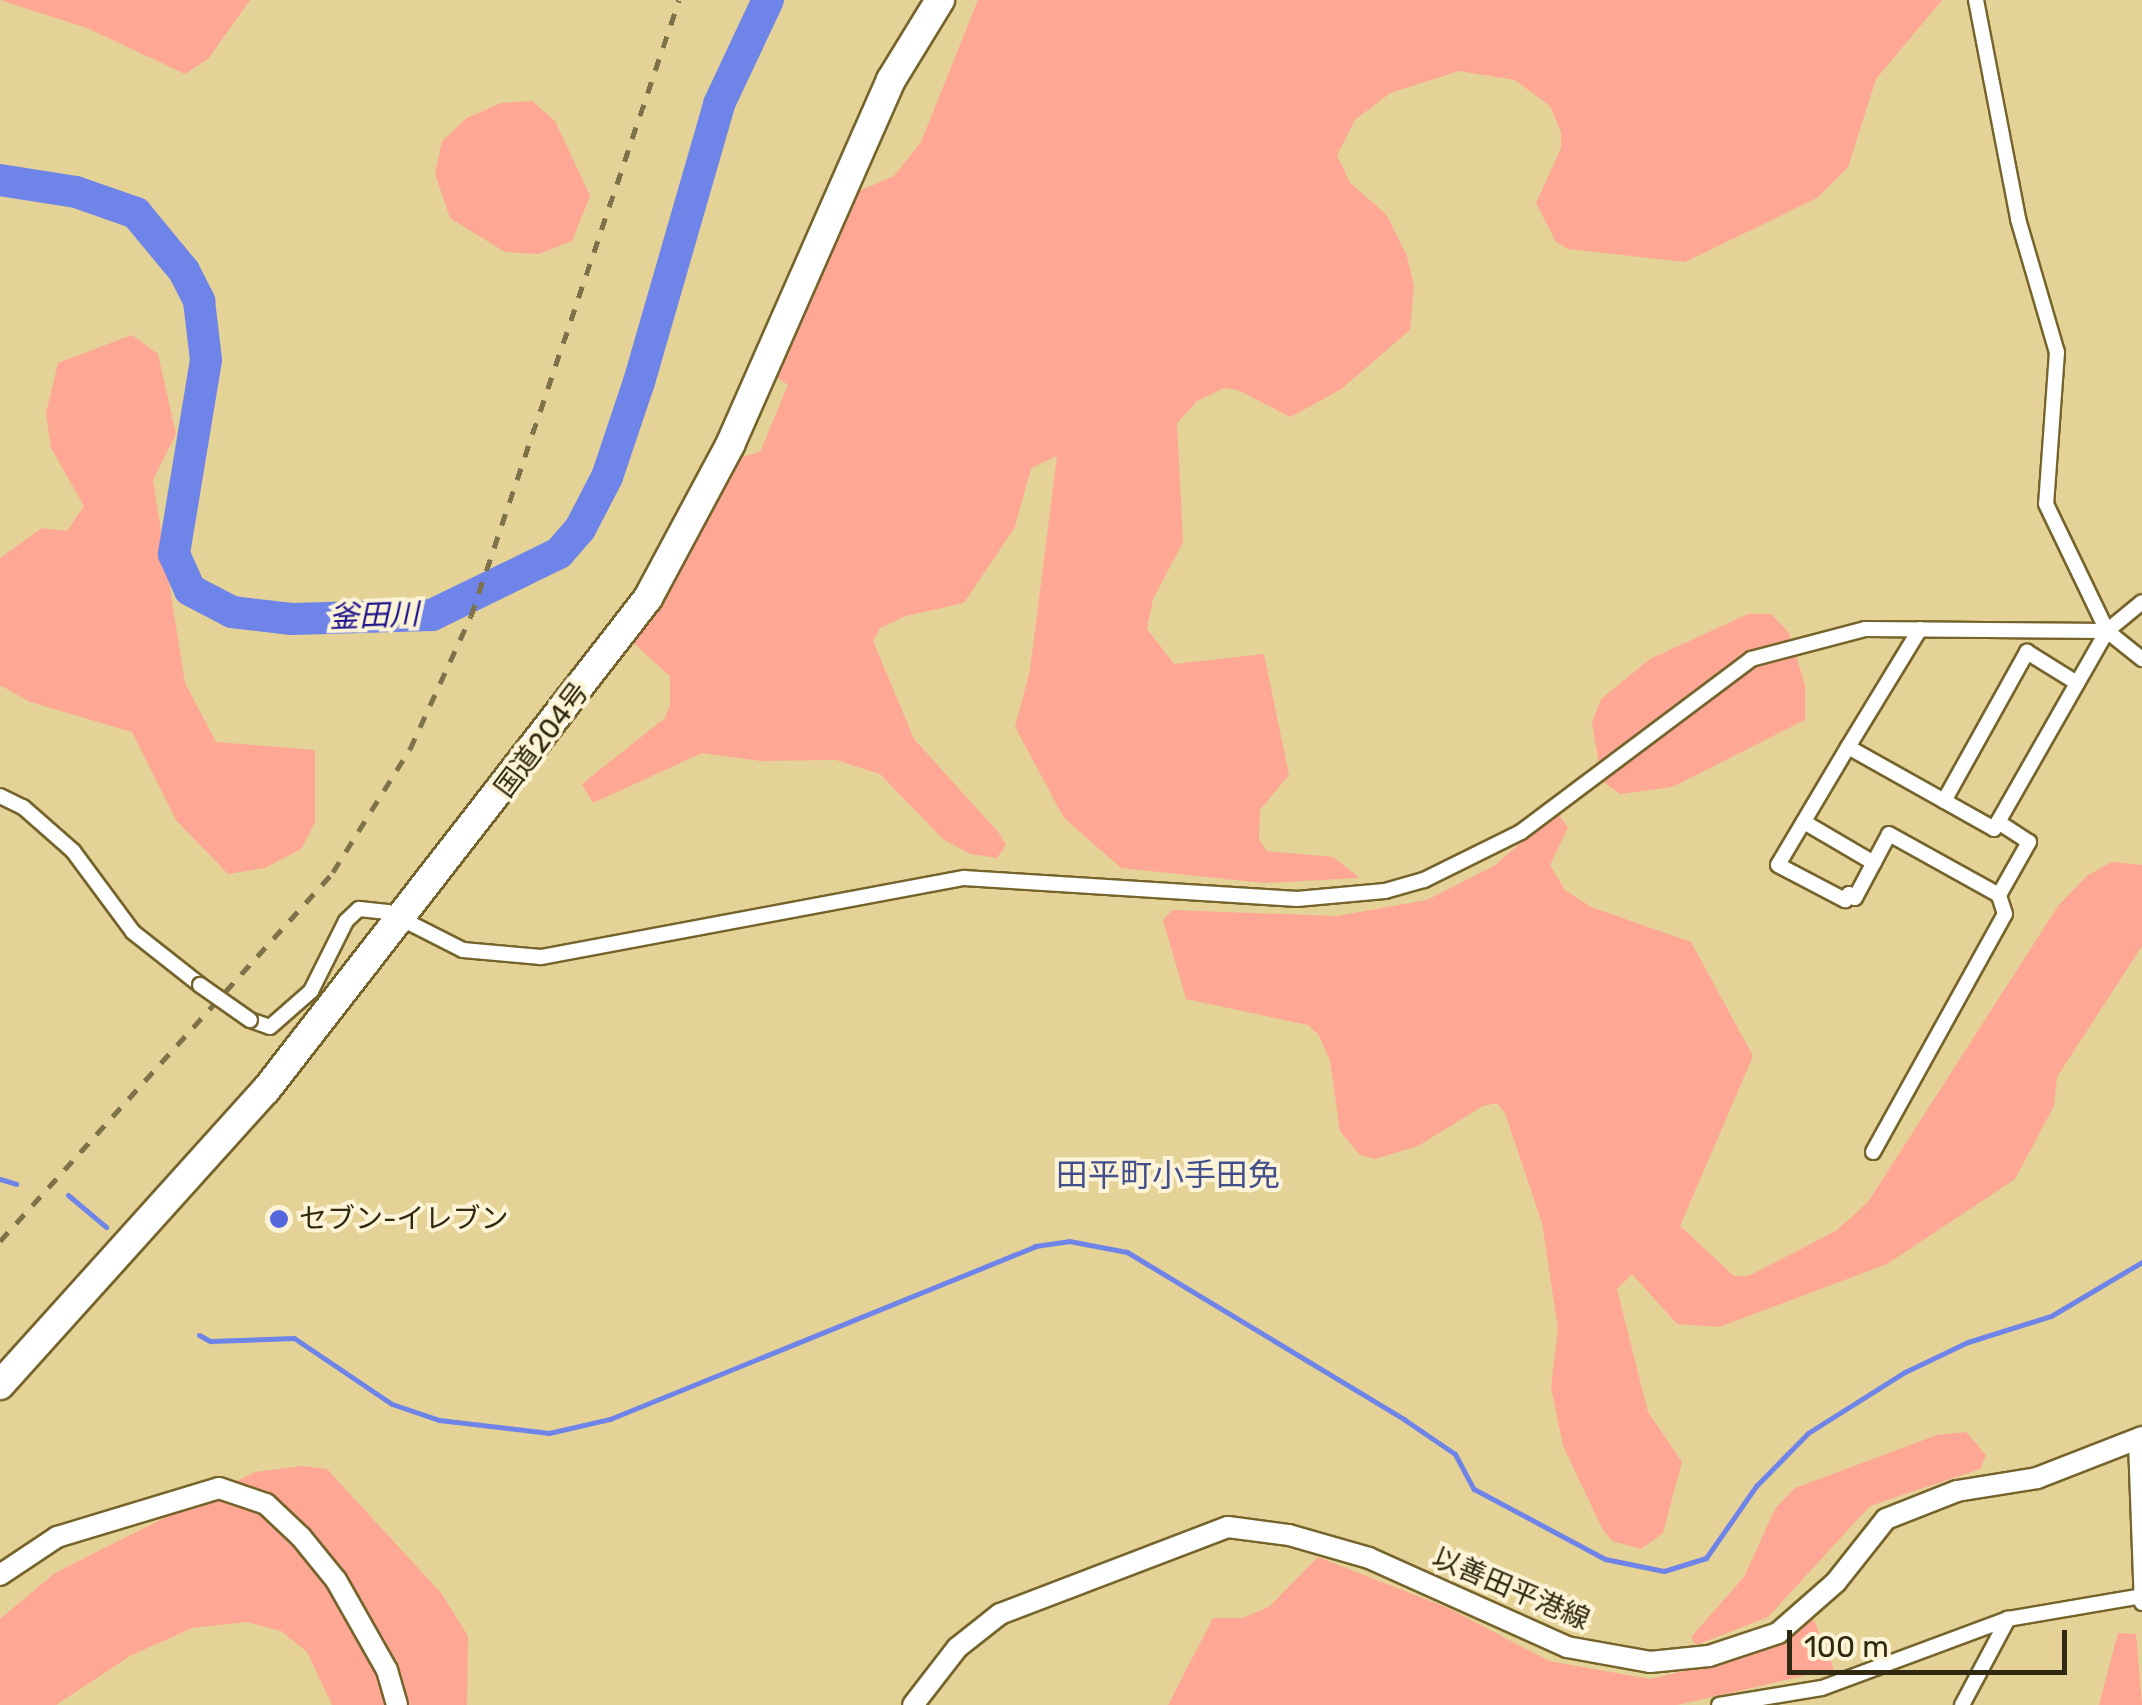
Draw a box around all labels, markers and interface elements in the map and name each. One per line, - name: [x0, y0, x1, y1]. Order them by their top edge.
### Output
- water label: 釜田川: [328, 596, 420, 636]
- street label: 国道204号: [488, 676, 596, 804]
- district label: 田平町小手田免: [1056, 1156, 1280, 1194]
- place label: セブン-イレブン: [299, 1202, 509, 1236]
- marker: セブン-イレブン: [268, 1208, 290, 1230]
- street label: 以善田平港線: [1427, 1541, 1595, 1637]
- scale bar: [1792, 1610, 2072, 1672]
- text: 100 m: [1804, 1629, 1889, 1665]

